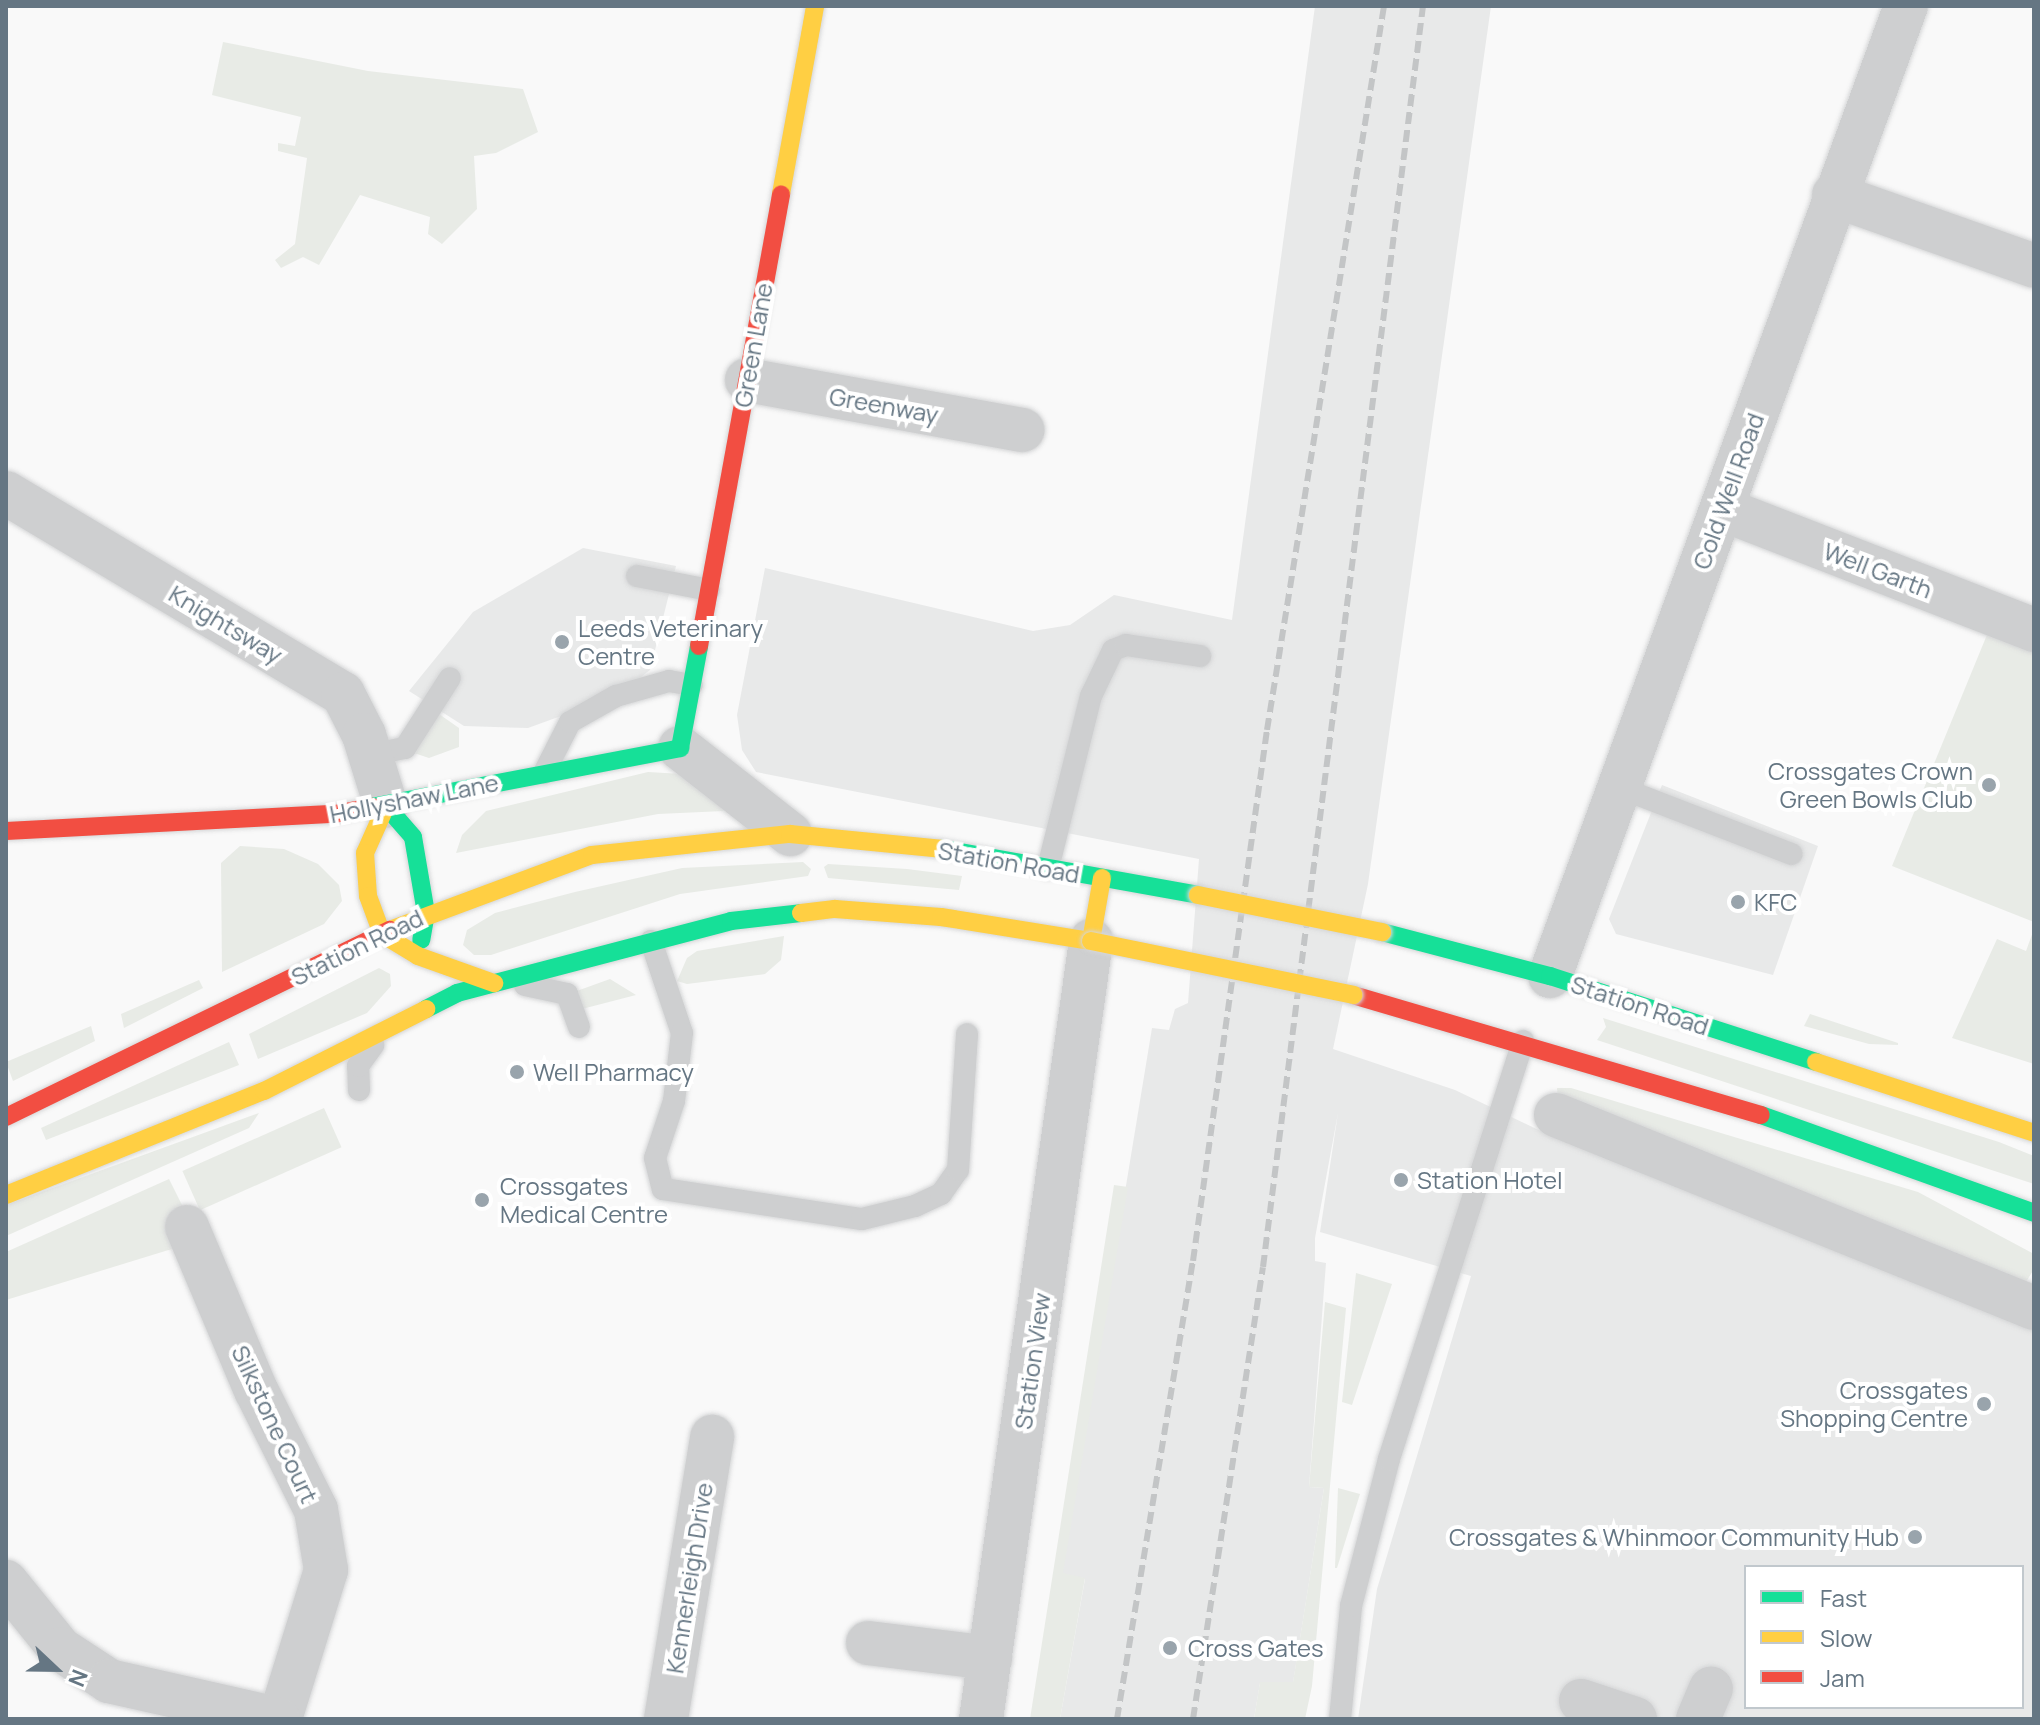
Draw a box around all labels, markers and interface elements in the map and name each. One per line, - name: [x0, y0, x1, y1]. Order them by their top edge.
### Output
- street label: Green Lane: [728, 281, 778, 409]
- street label: Greenway: [827, 381, 941, 429]
- street label: Cold Well Road: [1686, 409, 1770, 573]
- street label: Well Garth: [1820, 536, 1936, 604]
- street label: Knightsway: [164, 579, 288, 669]
- place label: Leeds Veterinary Centre: [578, 614, 763, 670]
- marker: Leeds Veterinary Centre: [553, 633, 571, 651]
- place label: Crossgates Crown Green Bowls Club: [1768, 757, 1973, 813]
- street label: Hollyshaw Lane: [327, 768, 501, 828]
- marker: Crossgates Crown Green Bowls Club: [1980, 776, 1998, 794]
- street label: Station Road: [936, 835, 1082, 889]
- place label: KFC: [1754, 888, 1797, 916]
- marker: KFC: [1729, 893, 1747, 911]
- street label: Station Road: [286, 903, 428, 991]
- street label: Station Road: [1568, 969, 1712, 1041]
- place label: Well Pharmacy: [533, 1058, 694, 1086]
- marker: Well Pharmacy: [508, 1063, 526, 1081]
- place label: Station Hotel: [1417, 1166, 1563, 1194]
- marker: Station Hotel: [1392, 1171, 1410, 1189]
- place label: Crossgates Medical Centre: [500, 1172, 668, 1228]
- marker: Crossgates Medical Centre: [471, 1189, 493, 1211]
- street label: Station View: [1008, 1291, 1056, 1431]
- street label: Silkstone Court: [226, 1341, 324, 1507]
- place label: Crossgates Shopping Centre: [1780, 1376, 1968, 1432]
- marker: Crossgates Shopping Centre: [1975, 1395, 1993, 1413]
- street label: Kennerleigh Drive: [660, 1481, 718, 1675]
- place label: Crossgates & Whinmoor Community Hub: [1449, 1523, 1899, 1551]
- marker: Crossgates & Whinmoor Community Hub: [1906, 1528, 1924, 1546]
- legend: [1744, 1565, 2024, 1709]
- text: Fast: [1820, 1581, 1867, 1614]
- text: Slow: [1820, 1621, 1873, 1654]
- north arrow: [16, 1629, 96, 1709]
- place label: Cross Gates: [1188, 1634, 1324, 1662]
- marker: Cross Gates: [1159, 1637, 1181, 1659]
- text: Jam: [1820, 1661, 1865, 1694]
- text: N: [61, 1665, 95, 1691]

